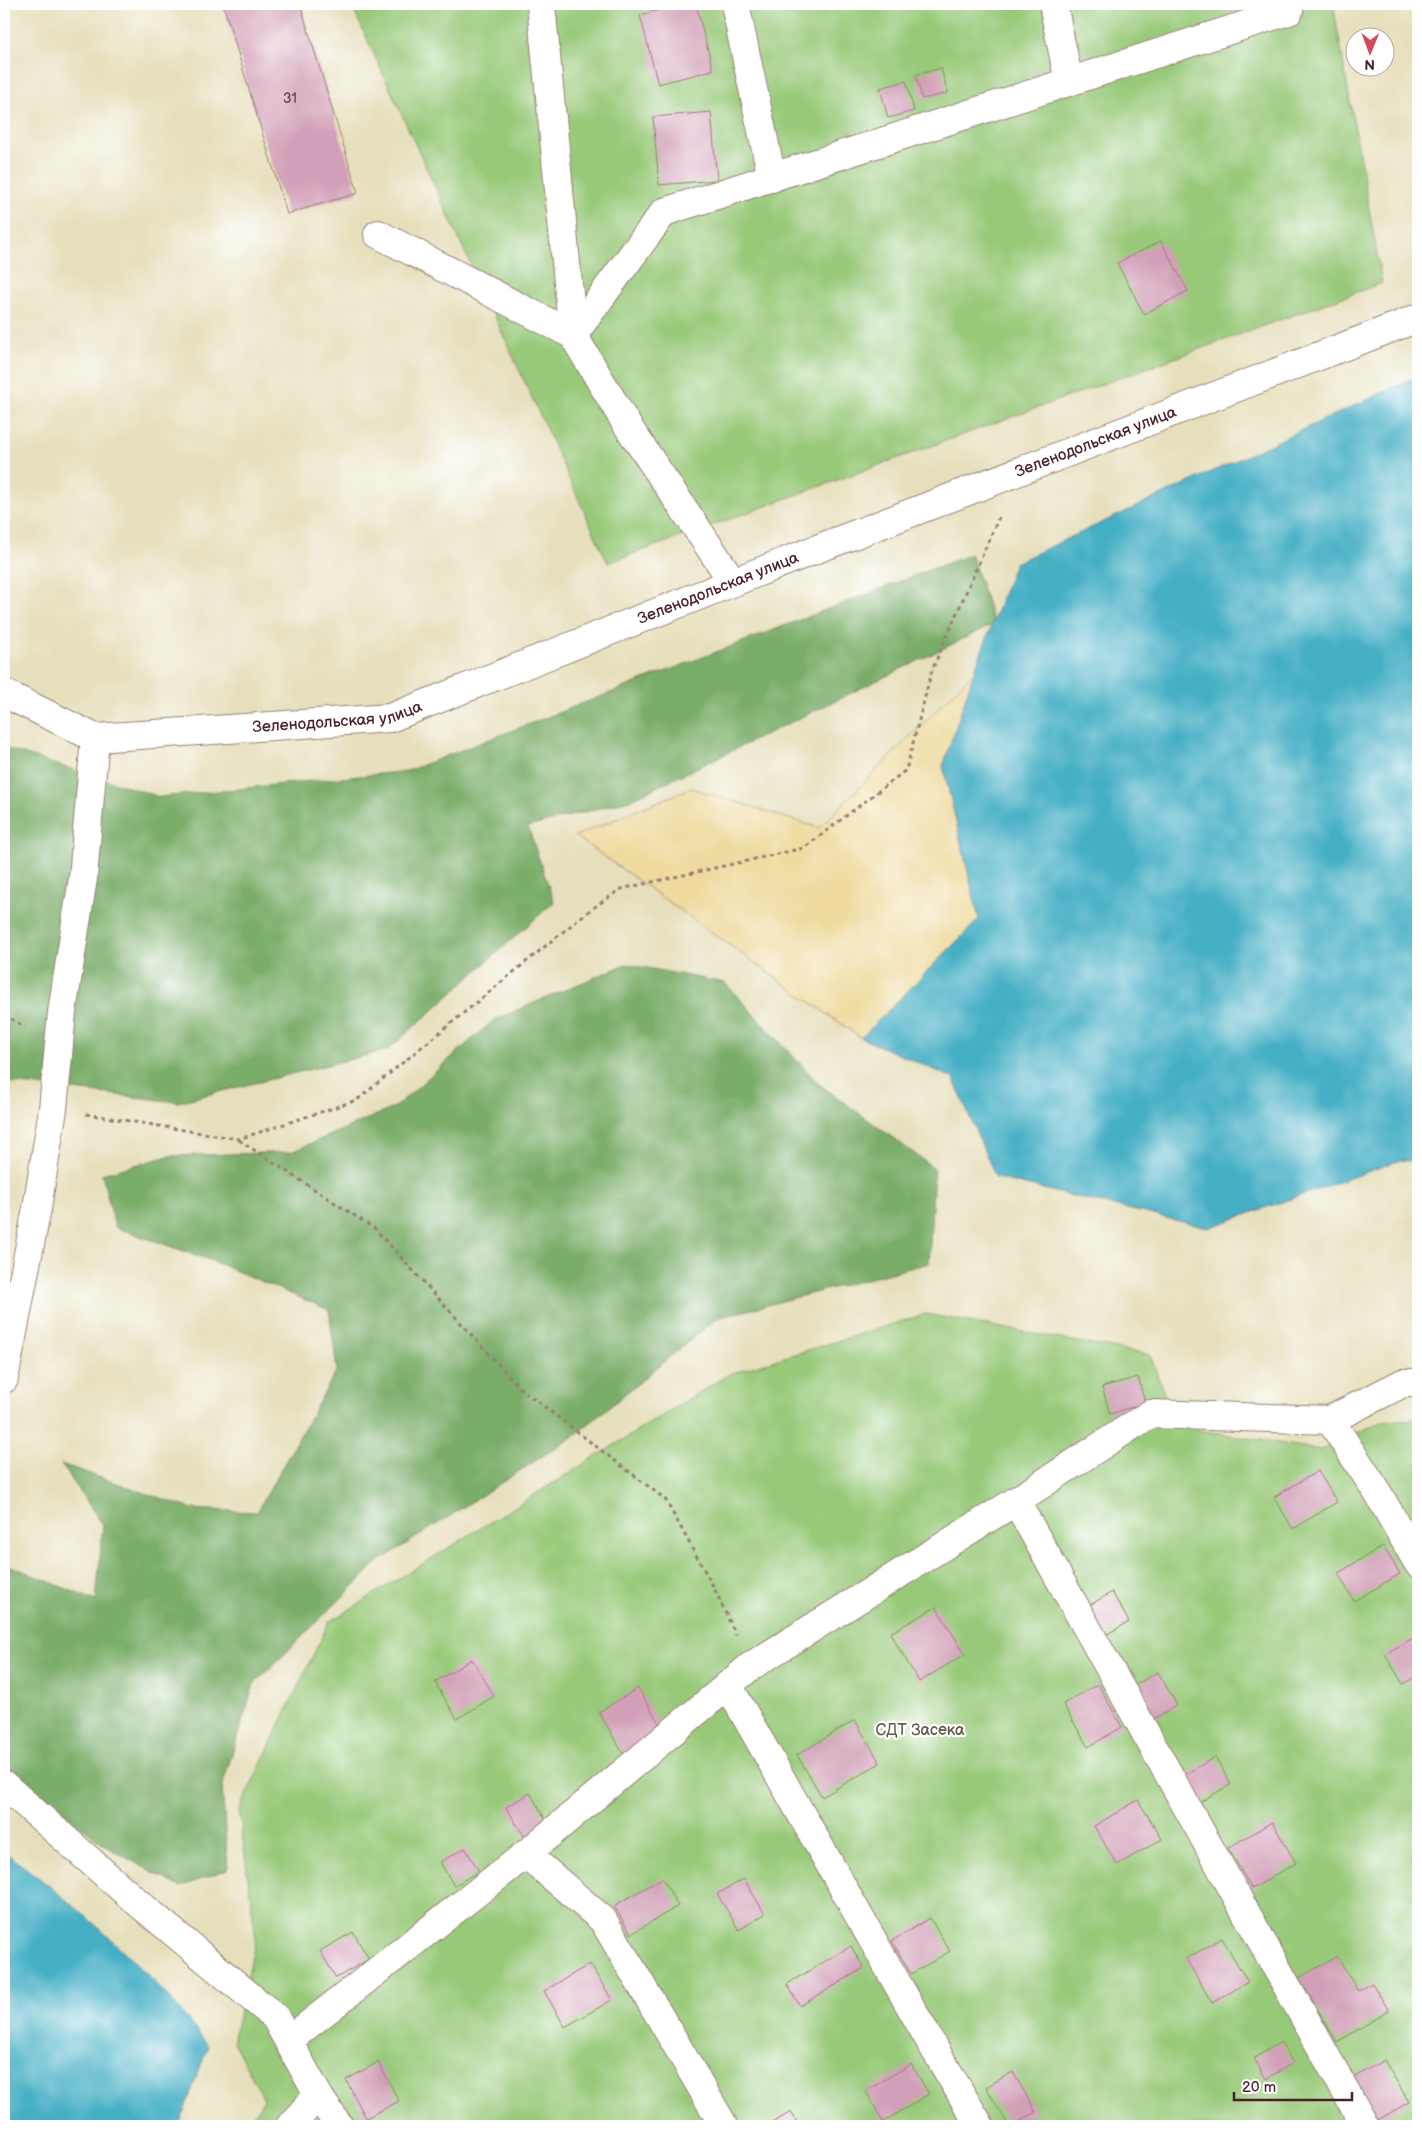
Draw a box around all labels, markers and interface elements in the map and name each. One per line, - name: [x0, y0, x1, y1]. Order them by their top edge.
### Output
- north arrow: [1344, 28, 1394, 78]
- text: N: [1364, 56, 1375, 73]
- house number: 31: [283, 90, 297, 107]
- street label: Зеленодольская улица: [1012, 402, 1180, 481]
- street label: Зеленодольская улица: [635, 548, 802, 629]
- street label: Зеленодольская улица: [252, 697, 425, 737]
- park label: СДТ Засека: [875, 1721, 965, 1740]
- scale bar: [1234, 2070, 1352, 2102]
- text: 20 m: [1242, 2078, 1276, 2097]

